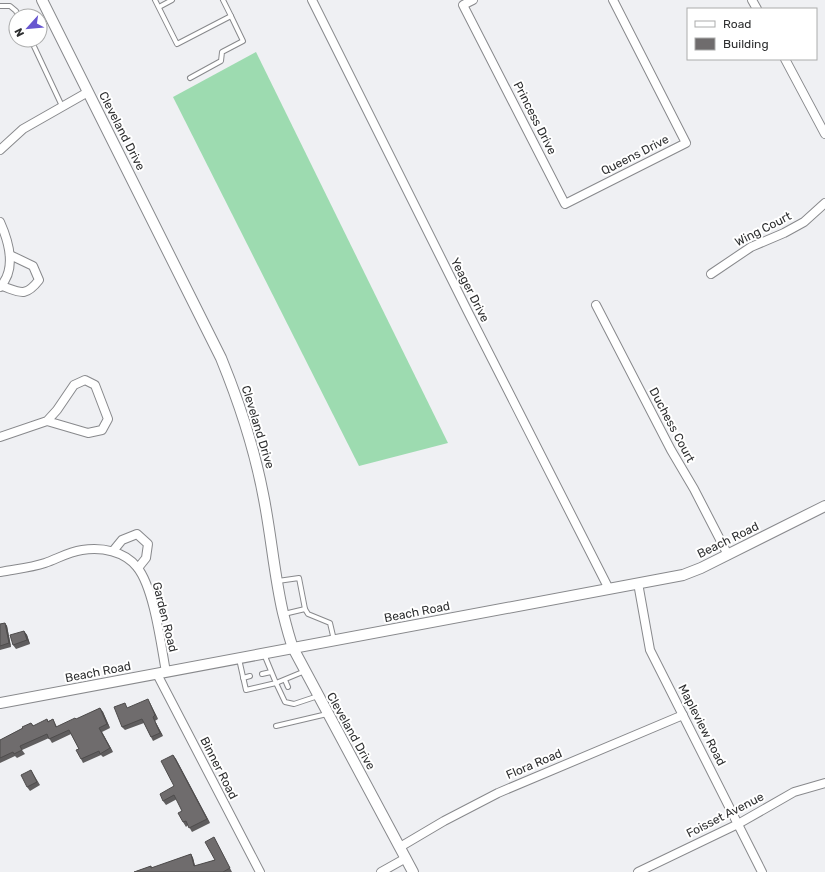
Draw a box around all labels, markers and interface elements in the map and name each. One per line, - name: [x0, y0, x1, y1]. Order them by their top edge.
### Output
- north arrow: [8, 8, 48, 48]
- legend: [687, 8, 817, 60]
- text: Road: [723, 17, 751, 31]
- text: N: [12, 26, 27, 39]
- text: Building: [723, 37, 769, 51]
- street label: Princess Drive: [511, 79, 559, 157]
- street label: Cleveland Drive: [96, 89, 148, 173]
- street label: Queens Drive: [599, 132, 671, 178]
- street label: Wing Court: [733, 209, 794, 249]
- street label: Yeager Drive: [448, 256, 492, 325]
- street label: Cleveland Drive: [239, 384, 277, 471]
- street label: Duchess Court: [646, 385, 698, 465]
- street label: Beach Road: [695, 519, 761, 561]
- street label: Garden Road: [150, 580, 180, 654]
- street label: Beach Road: [383, 599, 451, 625]
- street label: Beach Road: [64, 659, 132, 685]
- street label: Mapleview Road: [675, 682, 729, 768]
- street label: Cleveland Drive: [324, 690, 378, 772]
- street label: Binner Road: [197, 735, 241, 801]
- street label: Flora Road: [504, 746, 564, 782]
- street label: Foisset Avenue: [684, 789, 766, 841]

